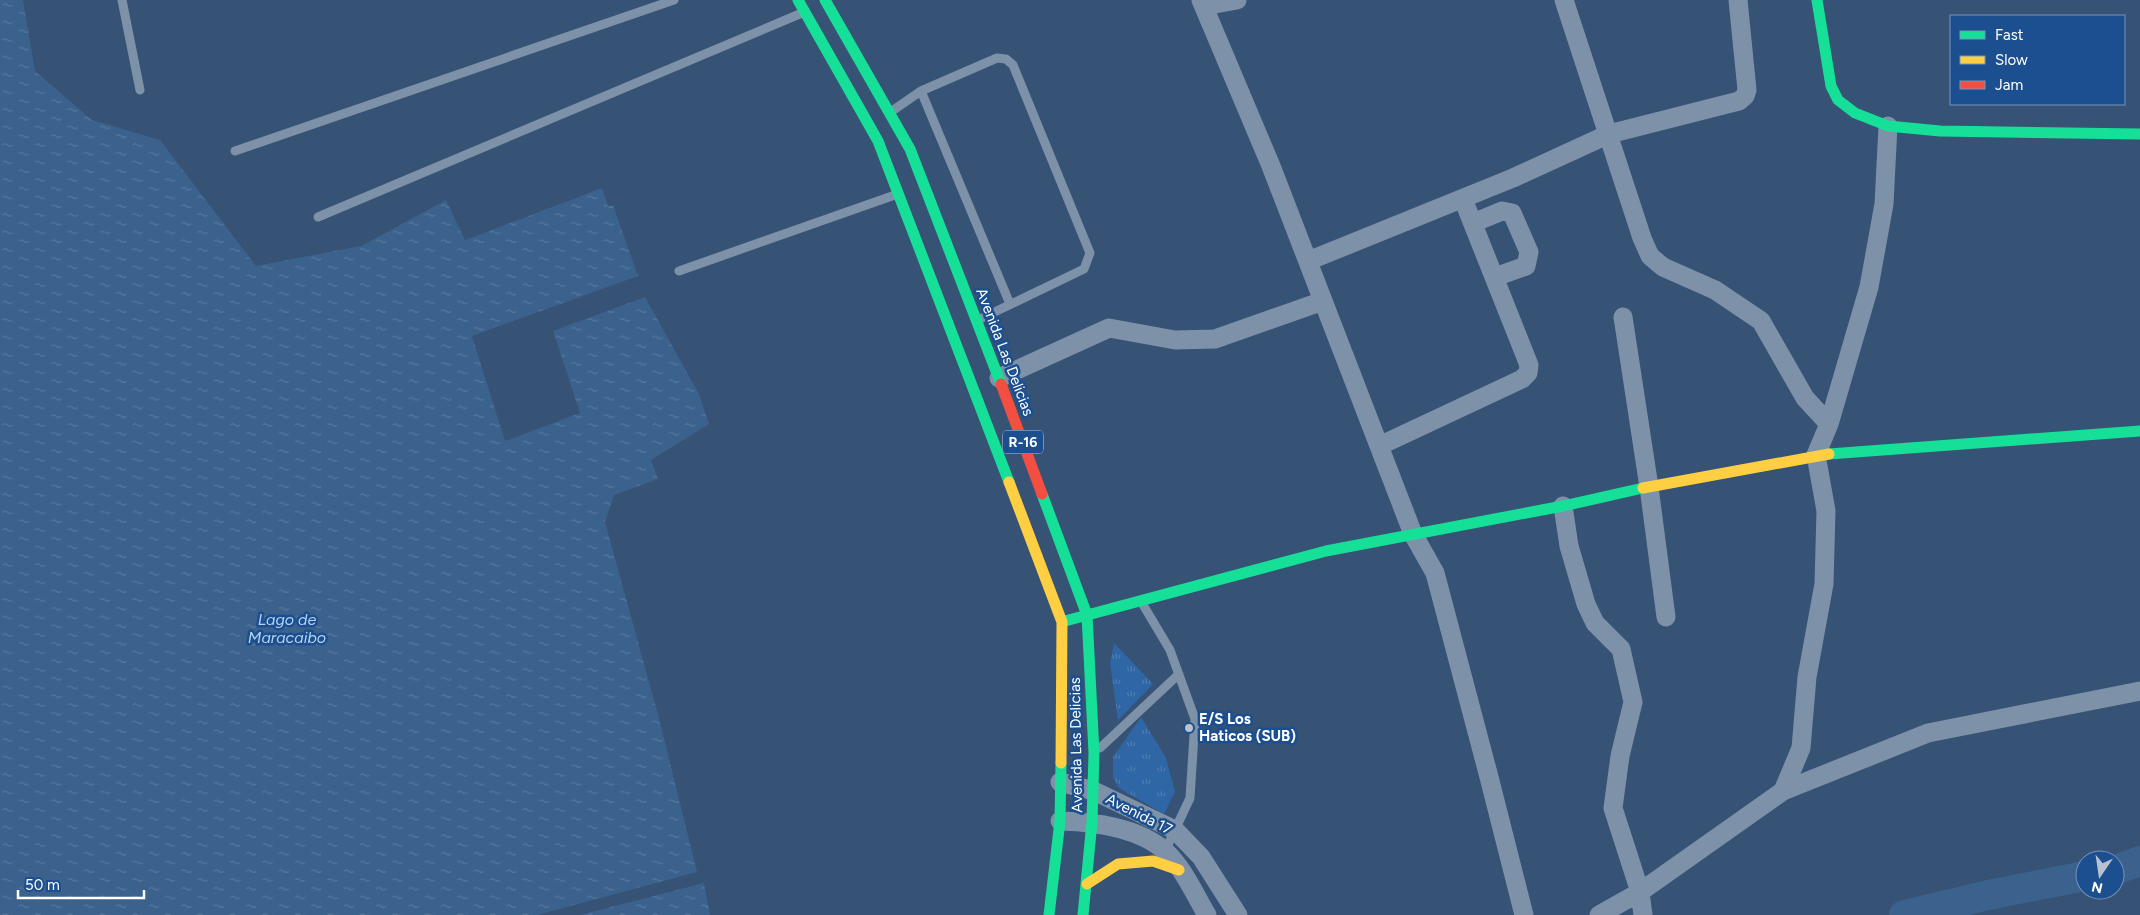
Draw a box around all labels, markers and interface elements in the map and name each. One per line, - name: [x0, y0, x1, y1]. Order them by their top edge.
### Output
- legend: [1950, 15, 2125, 105]
- text: Fast: [1995, 26, 2024, 44]
- text: Slow: [1995, 51, 2028, 69]
- text: Jam: [1995, 76, 2023, 94]
- street label: Avenida Las Delicias: [972, 286, 1038, 418]
- road number: R-16: [1003, 431, 1043, 454]
- water label: Lago de Maracaibo: [248, 610, 326, 647]
- street label: Avenida Las Delicias: [1066, 677, 1086, 813]
- place label: E/S Los Haticos (SUB): [1199, 710, 1296, 745]
- marker: E/S Los Haticos (SUB): [1183, 722, 1195, 734]
- street label: Avenida 17: [1103, 790, 1175, 838]
- north arrow: [2075, 850, 2125, 900]
- scale bar: [18, 868, 144, 900]
- text: 50 m: [25, 876, 60, 894]
- text: N: [2090, 878, 2104, 897]

